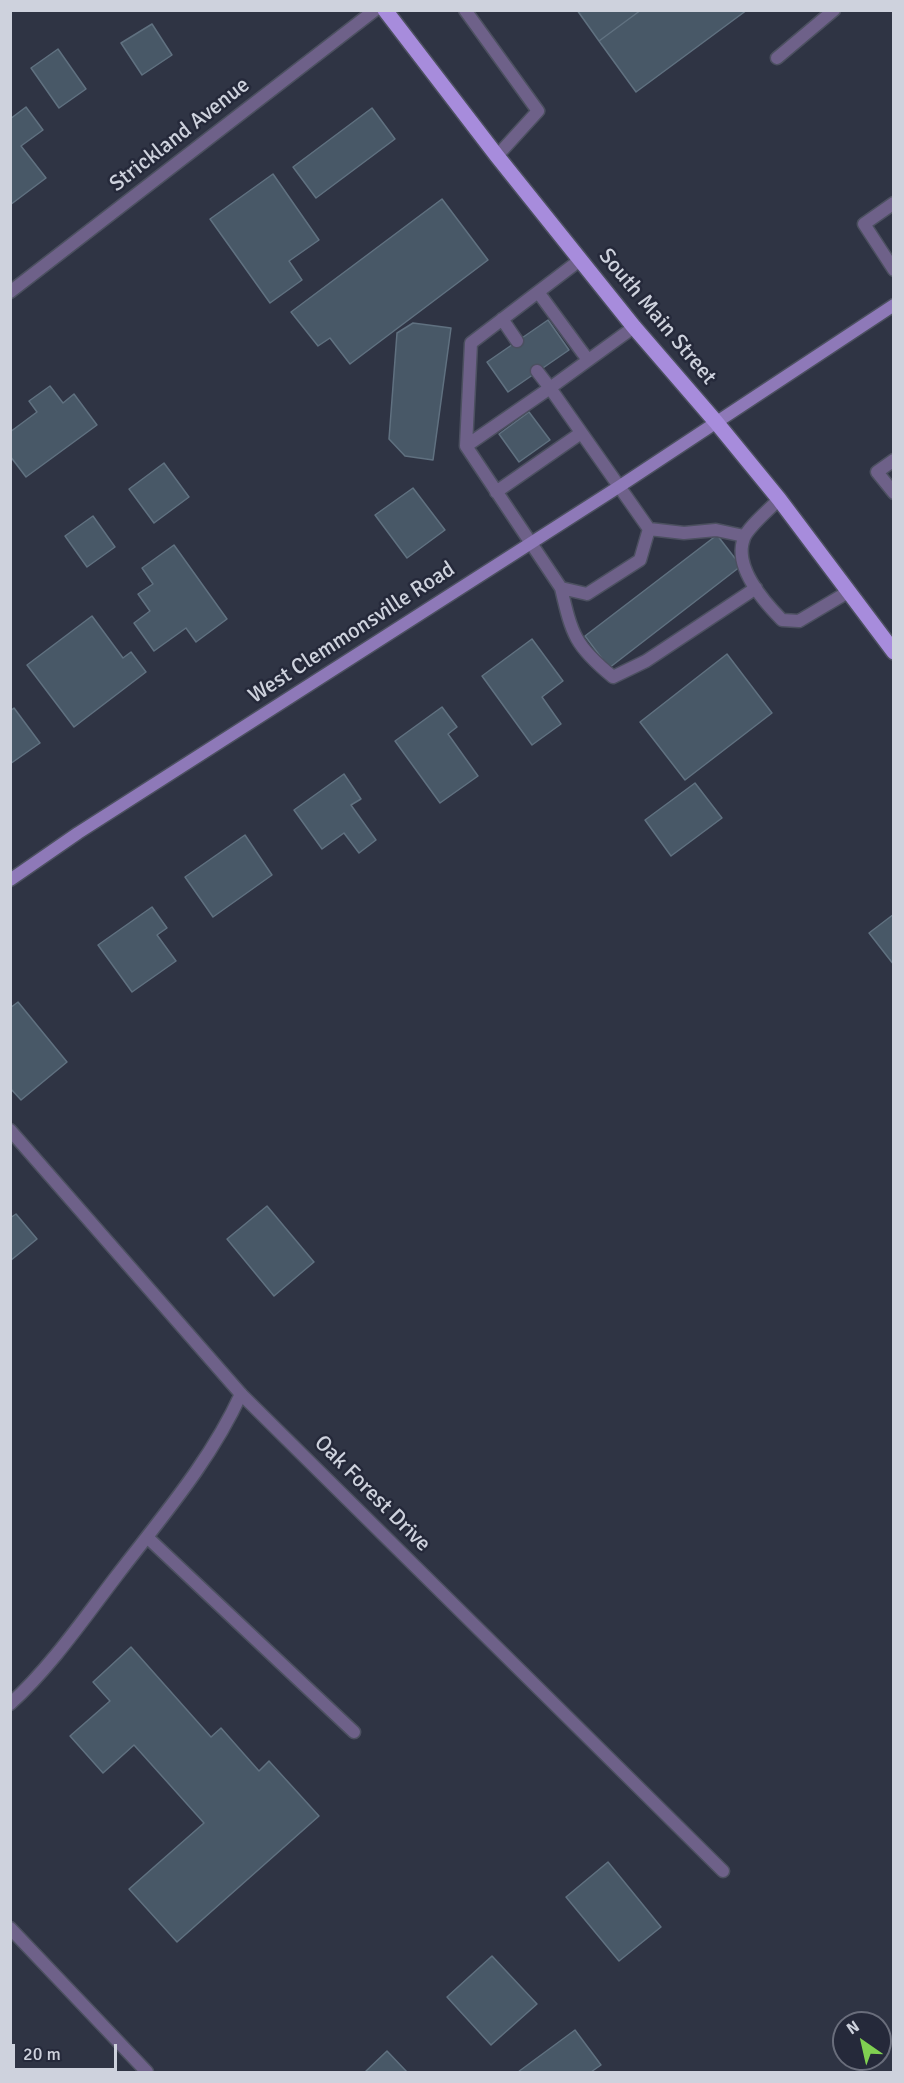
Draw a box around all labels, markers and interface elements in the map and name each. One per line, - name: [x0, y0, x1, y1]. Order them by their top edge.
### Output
- street label: Strickland Avenue: [105, 72, 255, 198]
- street label: South Main Street: [592, 244, 722, 390]
- street label: West Clemmonsville Road: [244, 556, 460, 710]
- street label: Oak Forest Drive: [308, 1430, 436, 1558]
- north arrow: [832, 2011, 892, 2071]
- text: N: [843, 2016, 863, 2039]
- scale bar: [15, 2032, 120, 2070]
- text: 20 m: [23, 2043, 61, 2065]

